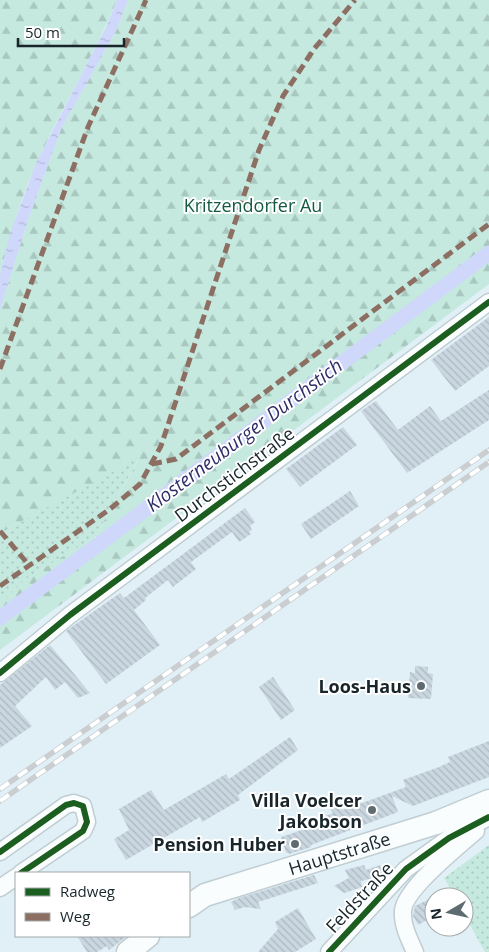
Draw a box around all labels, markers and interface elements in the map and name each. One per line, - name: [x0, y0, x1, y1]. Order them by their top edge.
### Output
- scale bar: [18, 15, 124, 47]
- text: 50 m: [25, 22, 60, 42]
- park label: Kritzendorfer Au: [184, 193, 322, 217]
- water label: Klosterneuburger Durchstich: [140, 353, 348, 517]
- street label: Durchstichstraße: [169, 421, 299, 527]
- place label: Loos-Haus: [318, 674, 411, 698]
- marker: Loos-Haus: [415, 680, 427, 692]
- place label: Villa Voelcer Jakobson: [251, 788, 362, 833]
- marker: Villa Voelcer Jakobson: [366, 804, 378, 816]
- street label: Hauptstraße: [285, 826, 393, 880]
- place label: Pension Huber: [153, 832, 285, 856]
- marker: Pension Huber: [289, 838, 301, 850]
- street label: Feldstraße: [320, 856, 398, 938]
- legend: [15, 872, 190, 937]
- text: Radweg: [60, 881, 115, 901]
- north arrow: [424, 887, 474, 937]
- text: Weg: [60, 906, 90, 926]
- text: N: [425, 907, 446, 921]

